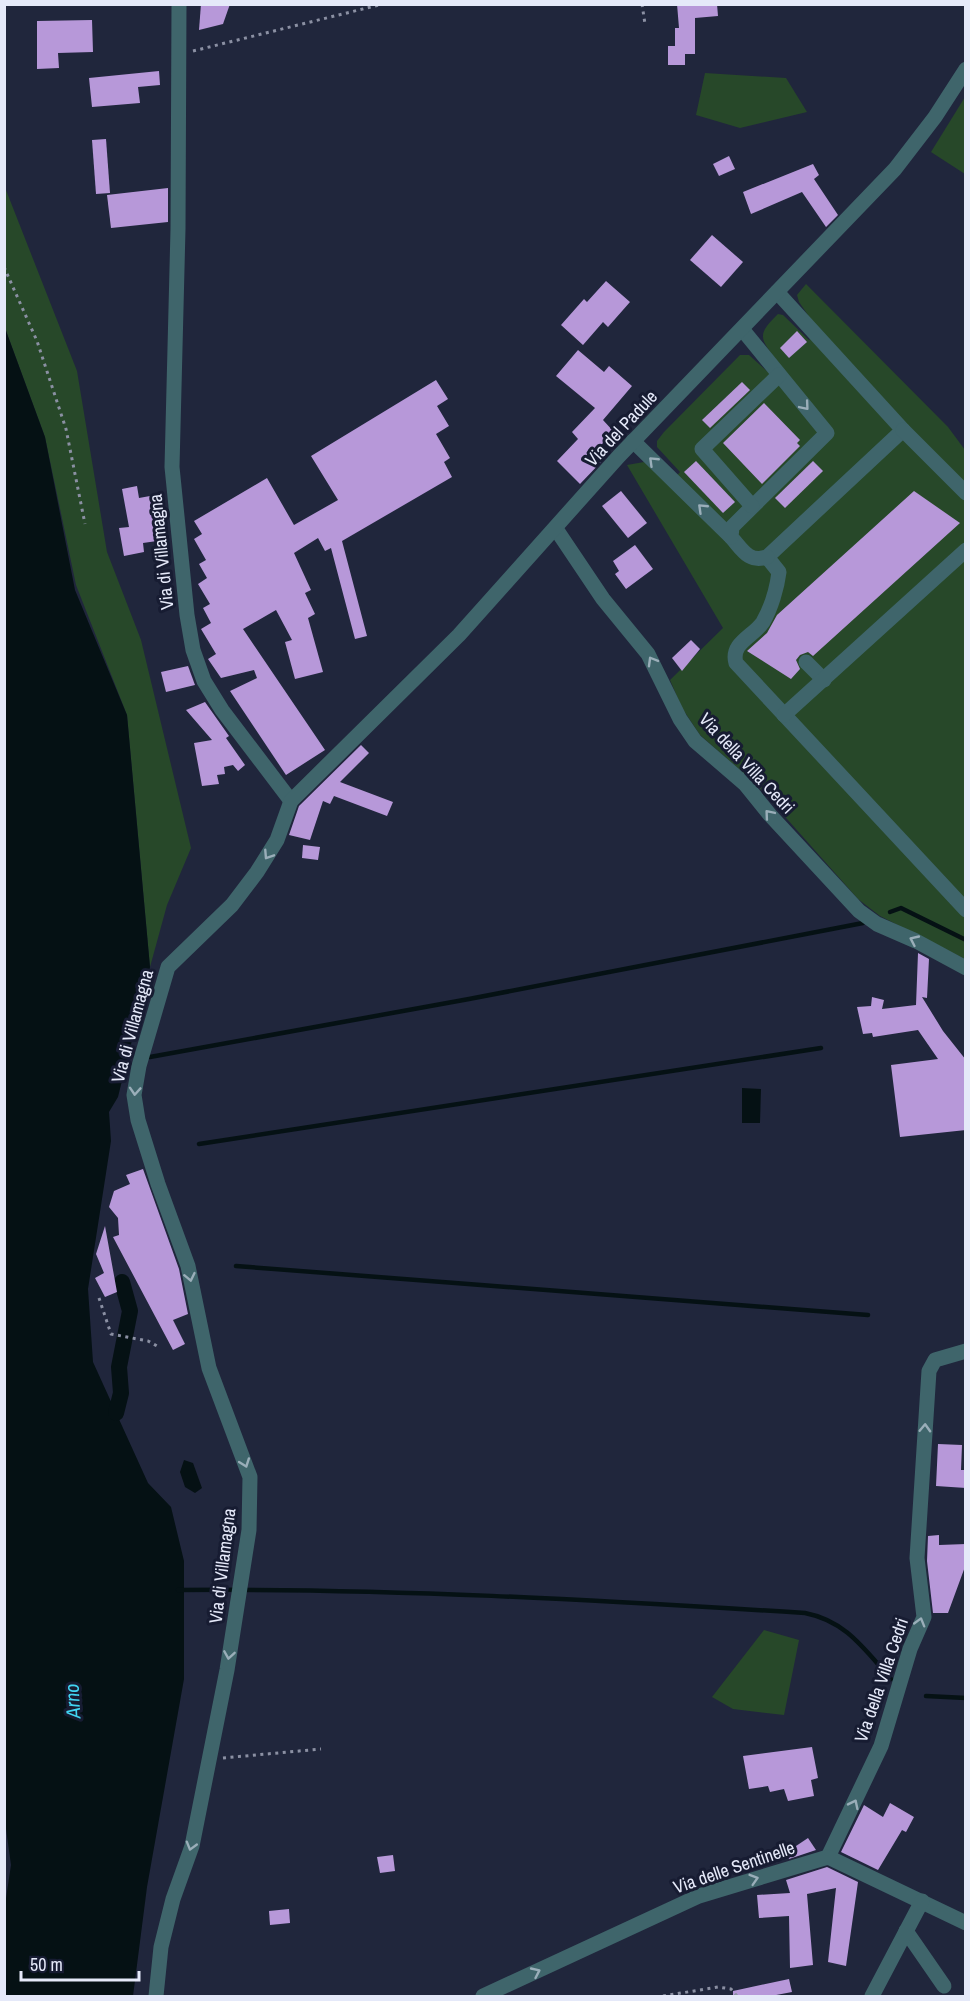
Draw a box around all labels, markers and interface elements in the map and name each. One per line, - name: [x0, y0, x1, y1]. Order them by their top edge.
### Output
- street label: Via del Padule: [579, 384, 663, 472]
- one-way arrow: [798, 399, 809, 410]
- one-way arrow: [649, 457, 660, 468]
- street label: Via di Villamagna: [143, 493, 179, 611]
- one-way arrow: [698, 505, 709, 516]
- one-way arrow: [648, 657, 660, 668]
- street label: Via della Villa Cedri: [694, 707, 800, 819]
- one-way arrow: [765, 810, 776, 821]
- one-way arrow: [264, 848, 275, 859]
- one-way arrow: [910, 936, 921, 948]
- street label: Via di Villamagna: [105, 967, 159, 1085]
- one-way arrow: [129, 1086, 142, 1095]
- one-way arrow: [183, 1271, 196, 1281]
- one-way arrow: [919, 1424, 932, 1433]
- one-way arrow: [237, 1458, 250, 1468]
- street label: Via di Villamagna: [203, 1507, 241, 1625]
- street label: Via della Villa Cedri: [848, 1614, 914, 1746]
- one-way arrow: [913, 1617, 926, 1627]
- one-way arrow: [223, 1649, 236, 1659]
- water label: Arno: [58, 1683, 86, 1720]
- one-way arrow: [846, 1800, 858, 1811]
- street label: Via delle Sentinelle: [670, 1835, 798, 1899]
- one-way arrow: [186, 1840, 198, 1851]
- one-way arrow: [748, 1874, 759, 1886]
- scale bar: [21, 1944, 140, 1982]
- text: 50 m: [30, 1952, 63, 1977]
- one-way arrow: [530, 1967, 541, 1979]

